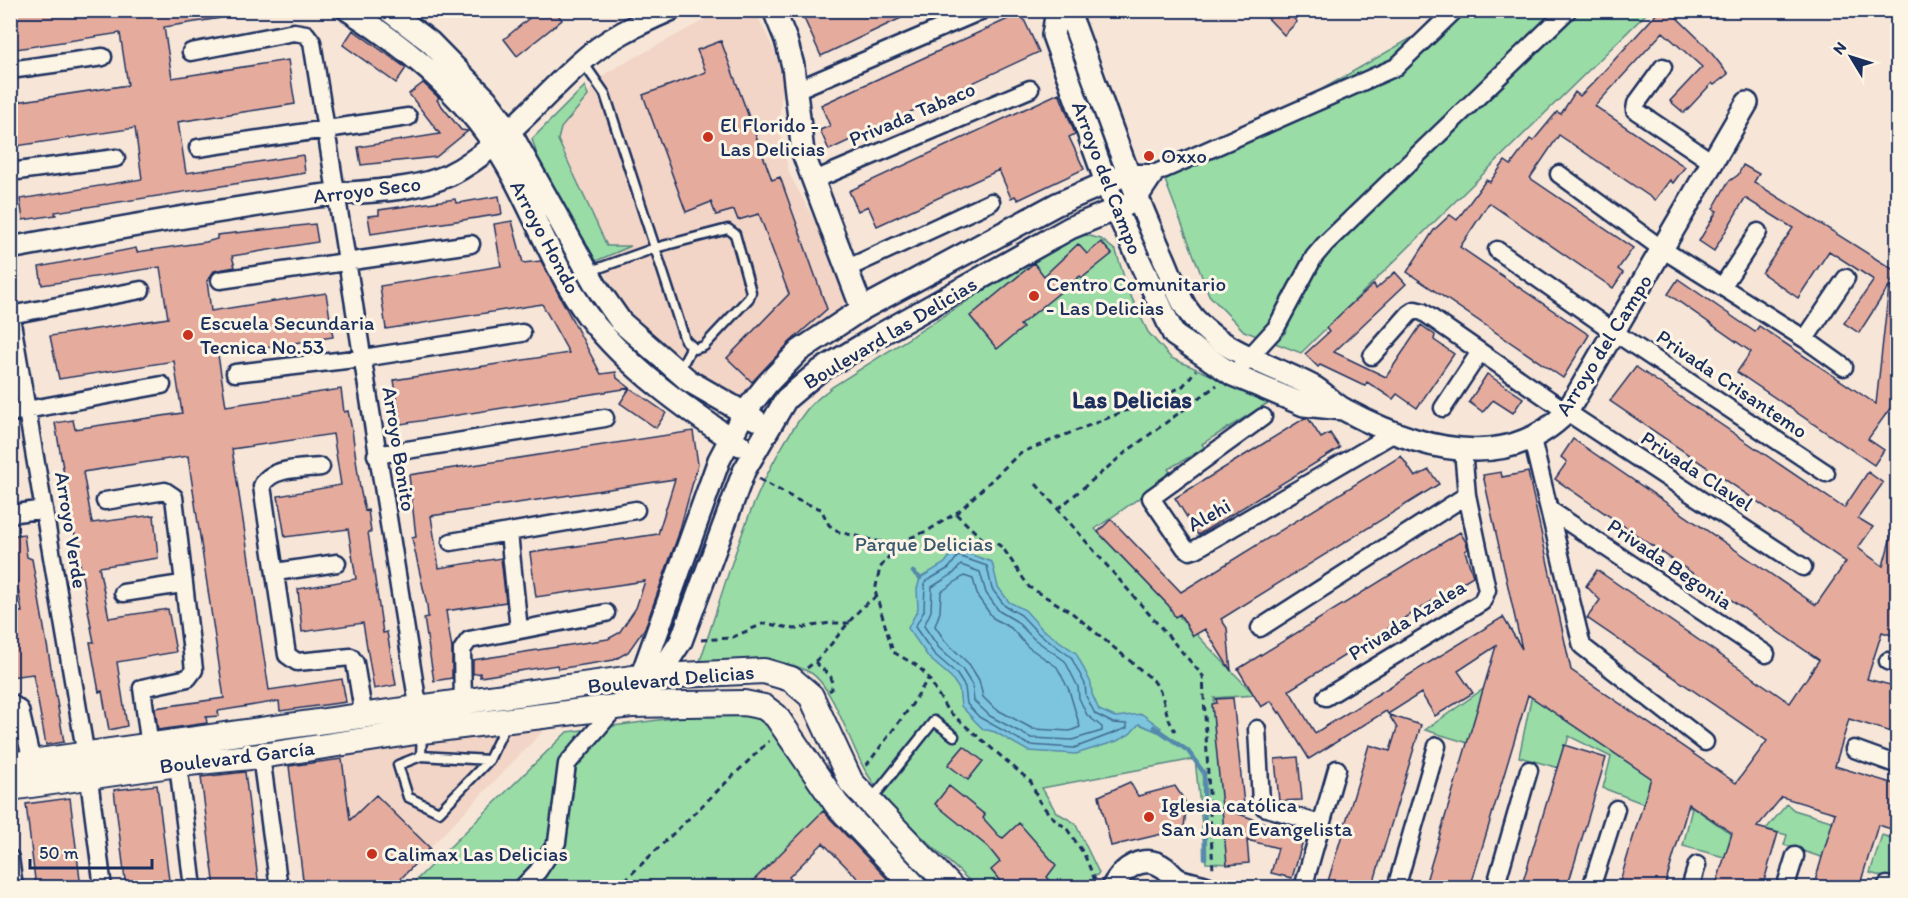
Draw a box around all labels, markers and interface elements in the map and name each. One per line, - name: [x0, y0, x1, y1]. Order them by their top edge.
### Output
- north arrow: [1821, 27, 1881, 87]
- text: N: [1829, 38, 1850, 58]
- street label: Privada Tabaco: [845, 76, 979, 151]
- street label: Arroyo del Campo: [1067, 98, 1148, 258]
- place label: El Florido - Las Delicias: [720, 112, 825, 161]
- marker: El Florido - Las Delicias: [701, 130, 715, 144]
- place label: Oxxo: [1161, 143, 1207, 168]
- marker: Oxxo: [1142, 149, 1156, 163]
- street label: Arroyo Seco: [312, 170, 422, 209]
- street label: Arroyo Hondo: [505, 176, 586, 298]
- street label: Arroyo del Campo: [1550, 269, 1657, 420]
- street label: Boulevard las Delicias: [798, 271, 981, 394]
- place label: Centro Comunitario - Las Delicias: [1046, 271, 1226, 320]
- marker: Centro Comunitario - Las Delicias: [1027, 289, 1041, 303]
- place label: Escuela Secundaria Tecnica No.53: [200, 310, 374, 359]
- street label: Privada Crisantemo: [1652, 324, 1813, 443]
- marker: Escuela Secundaria Tecnica No.53: [181, 328, 195, 342]
- street label: Arroyo Bonito: [377, 385, 422, 513]
- district label: Las Delicias: [1072, 385, 1192, 414]
- street label: Privada Clavel: [1636, 425, 1758, 516]
- street label: Arroyo Verde: [50, 470, 93, 590]
- street label: Alehi: [1183, 493, 1235, 537]
- street label: Privada Begonia: [1603, 513, 1738, 615]
- park label: Parque Delicias: [855, 531, 993, 556]
- street label: Privada Azalea: [1343, 573, 1470, 666]
- street label: Boulevard Delicias: [587, 659, 755, 698]
- street label: Boulevard García: [158, 735, 316, 778]
- place label: Iglesia católica San Juan Evangelista: [1161, 792, 1353, 841]
- marker: Iglesia católica San Juan Evangelista: [1142, 810, 1156, 824]
- scale bar: [30, 832, 152, 870]
- place label: Calimax Las Delicias: [384, 841, 568, 866]
- text: 50 m: [39, 842, 79, 864]
- marker: Calimax Las Delicias: [365, 847, 379, 861]

